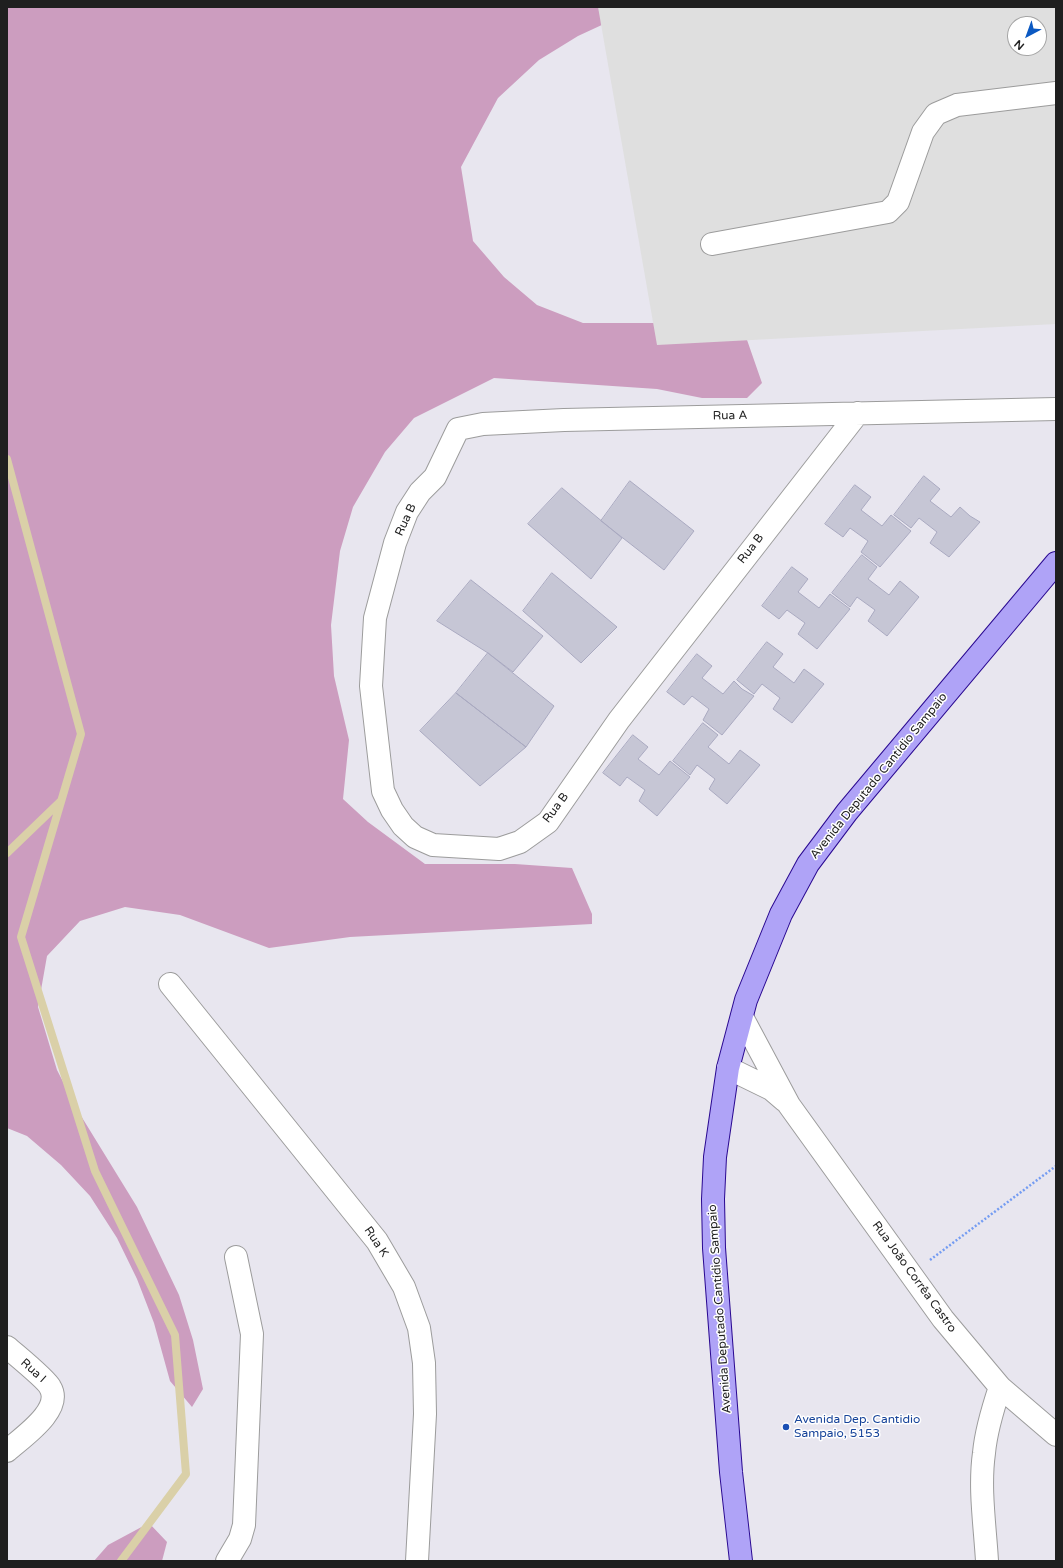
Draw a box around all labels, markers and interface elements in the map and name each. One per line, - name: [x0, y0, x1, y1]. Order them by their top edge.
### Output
- north arrow: [1007, 16, 1047, 56]
- text: N: [1012, 37, 1027, 52]
- street label: Rua A: [713, 408, 747, 424]
- street label: Rua B: [392, 502, 420, 538]
- street label: Rua B: [735, 531, 767, 567]
- street label: Avenida Deputado Cantídio Sampaio: [807, 690, 951, 862]
- street label: Rua B: [540, 790, 572, 826]
- street label: Avenida Deputado Cantídio Sampaio: [706, 1204, 734, 1414]
- street label: Rua João Corrêa Castro: [869, 1219, 959, 1335]
- street label: Rua K: [361, 1224, 391, 1260]
- street label: Rua I: [17, 1356, 49, 1386]
- place label: Avenida Dep. Cantidio Sampaio, 5153: [794, 1413, 920, 1441]
- marker: Avenida Dep. Cantidio Sampaio, 5153: [781, 1422, 791, 1432]

